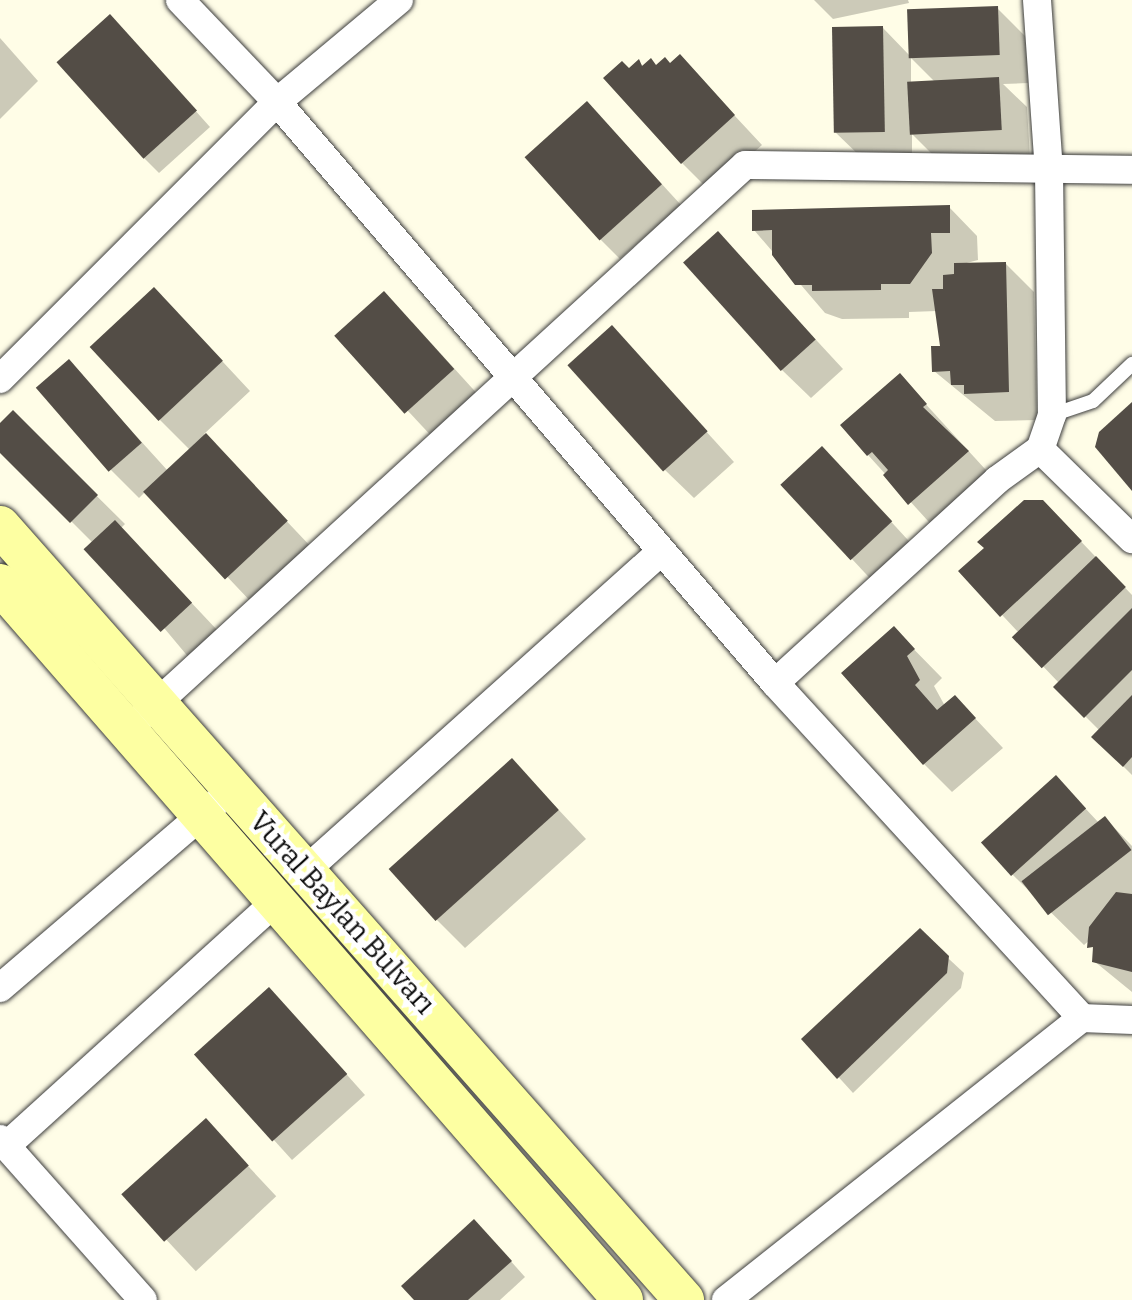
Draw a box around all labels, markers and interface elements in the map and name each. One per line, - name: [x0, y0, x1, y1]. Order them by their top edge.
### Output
- street label: Vural Baylan Bulvarı: [242, 805, 442, 1021]

